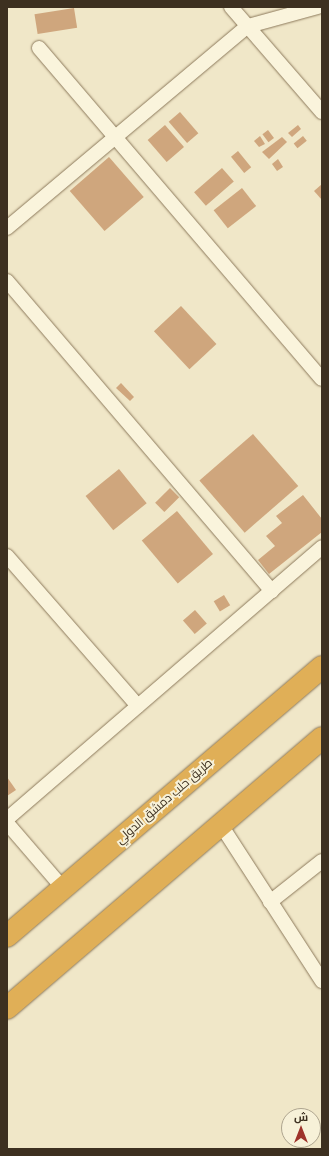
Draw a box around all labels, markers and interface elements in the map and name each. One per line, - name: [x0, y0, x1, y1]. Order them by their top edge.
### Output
- street label: طريق حلب دمشق الدولي: [113, 755, 215, 847]
- north arrow: [281, 1108, 321, 1148]
- text: ش: [294, 1109, 308, 1124]

